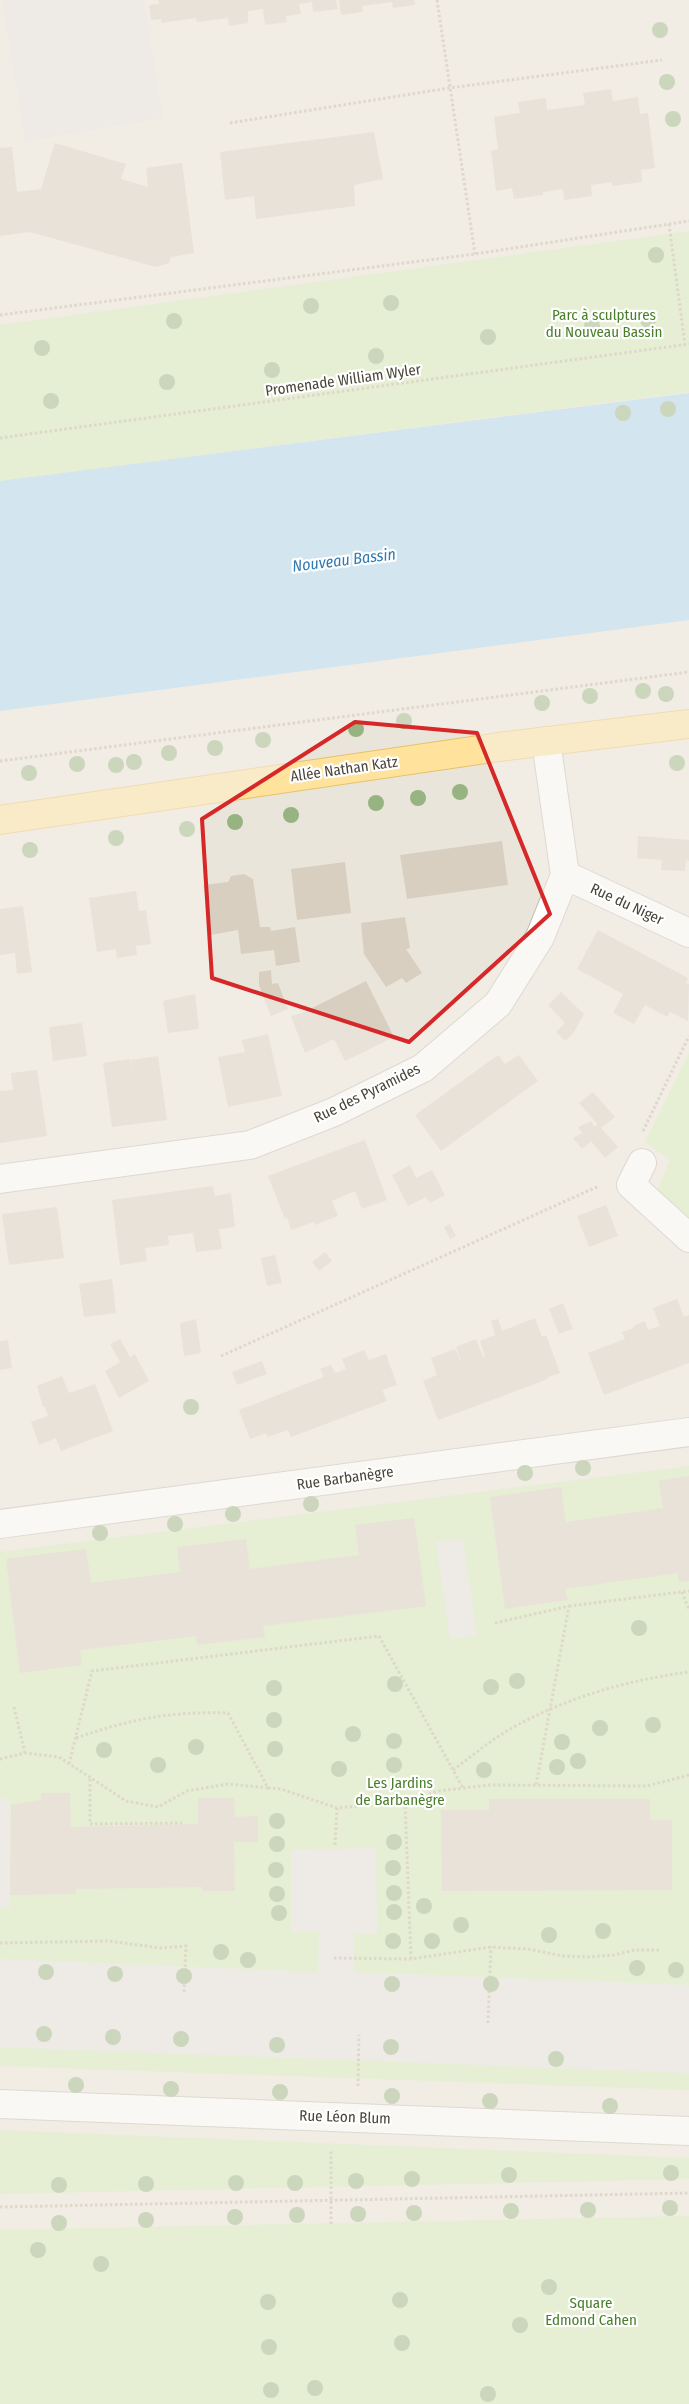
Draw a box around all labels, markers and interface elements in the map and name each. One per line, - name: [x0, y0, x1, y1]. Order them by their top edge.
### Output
- park label: Parc à sculptures du Nouveau Bassin: [546, 306, 662, 341]
- street label: Promenade William Wyler: [264, 360, 423, 400]
- water label: Nouveau Bassin: [291, 544, 397, 576]
- street label: Allée Nathan Katz: [289, 753, 399, 785]
- street label: Rue du Niger: [588, 879, 667, 929]
- street label: Rue des Pyramides: [311, 1059, 423, 1127]
- street label: Rue Barbanègre: [295, 1462, 395, 1494]
- park label: Les Jardins de Barbanègre: [355, 1774, 445, 1809]
- street label: Rue Léon Blum: [299, 2106, 391, 2128]
- park label: Square Edmond Cahen: [545, 2294, 637, 2329]

